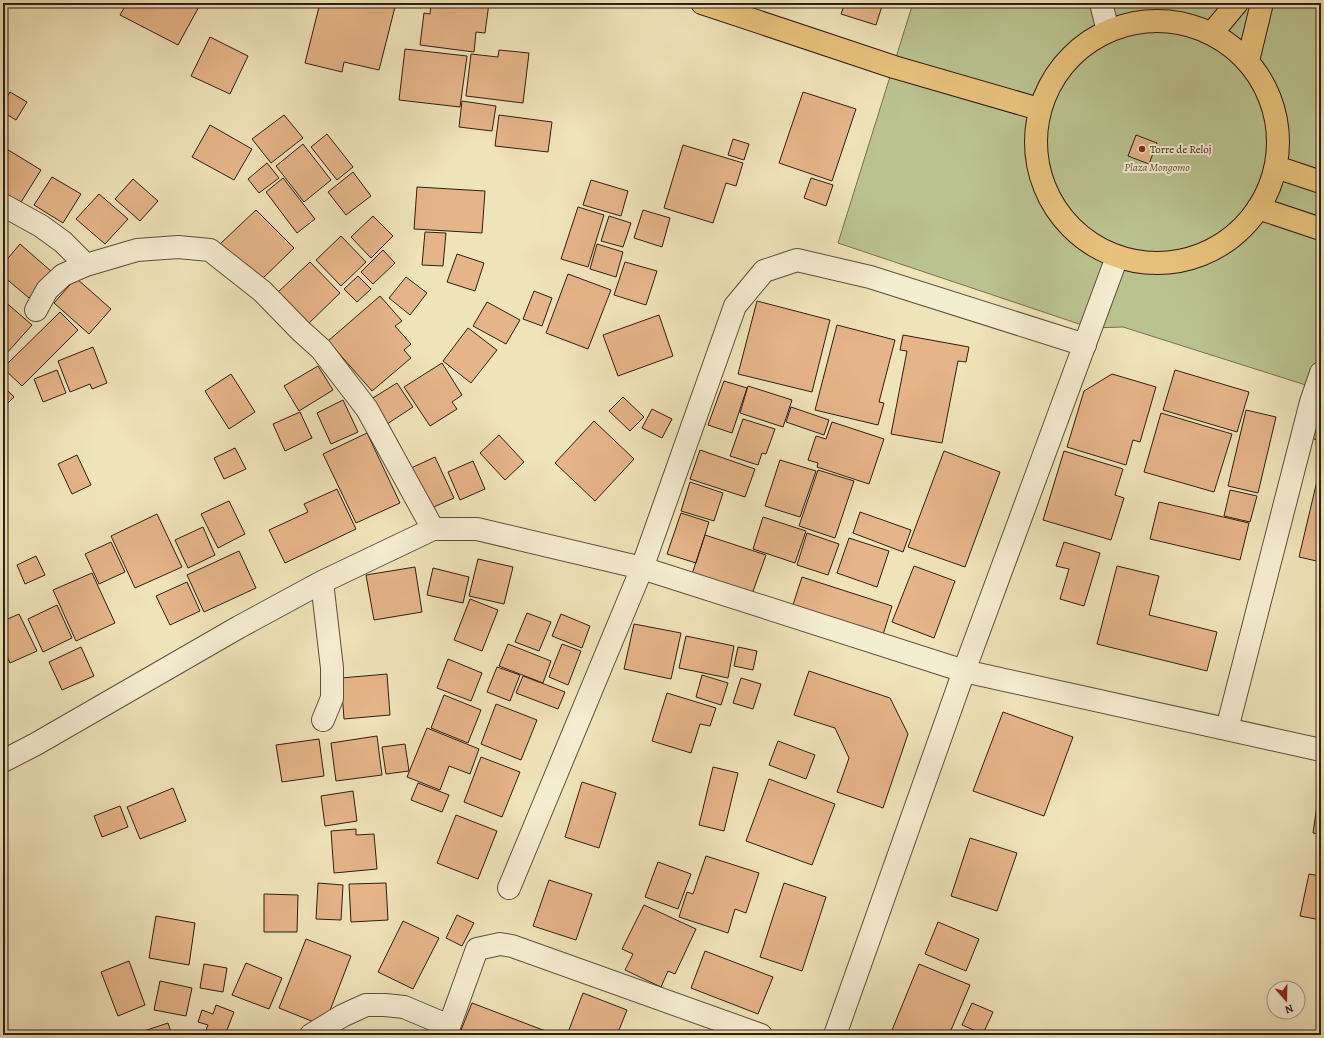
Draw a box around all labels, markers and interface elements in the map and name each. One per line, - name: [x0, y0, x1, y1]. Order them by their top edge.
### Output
- place label: Torre de Reloj: [1150, 142, 1212, 157]
- marker: Torre de Reloj: [1137, 144, 1147, 154]
- park label: Plaza Mongomo: [1124, 160, 1190, 175]
- north arrow: [1266, 980, 1306, 1020]
- text: N: [1283, 1001, 1296, 1017]

